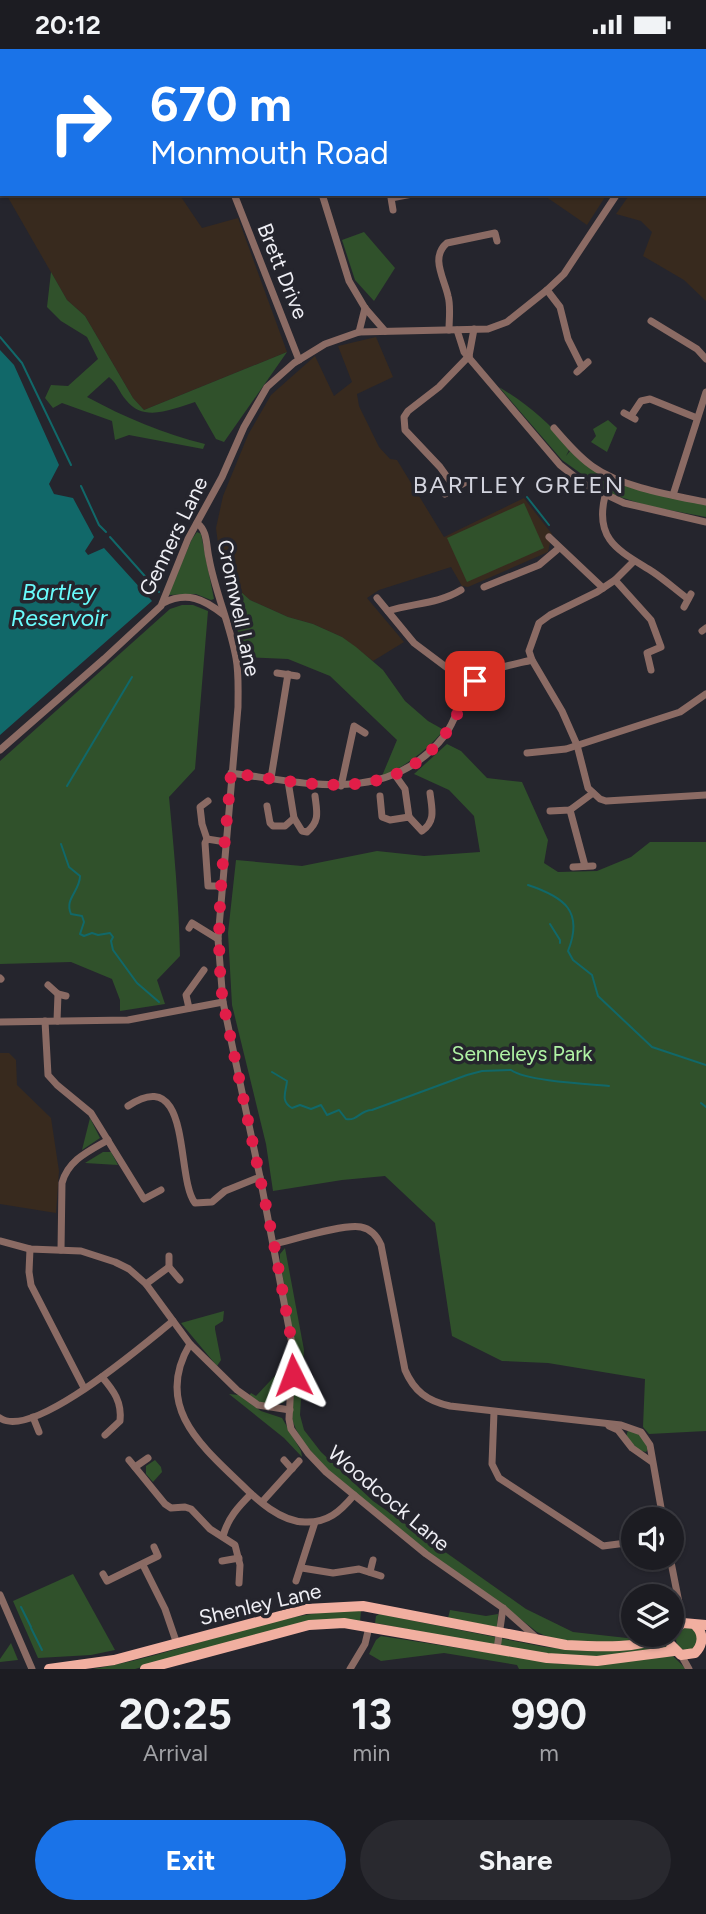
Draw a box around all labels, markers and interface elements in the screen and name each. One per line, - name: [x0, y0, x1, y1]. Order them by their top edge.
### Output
- text: 20:12: [35, 9, 101, 41]
- text: 670 m: [150, 74, 292, 133]
- icon: right: [35, 77, 126, 168]
- text: Monmouth Road: [150, 134, 389, 172]
- street label: Brett Drive: [252, 219, 314, 323]
- district label: BARTLEY GREEN: [413, 470, 625, 499]
- street label: Genners Lane: [133, 472, 213, 600]
- street label: Cromwell Lane: [212, 537, 266, 679]
- water label: Bartley Reservoir: [11, 578, 108, 632]
- pin: [445, 651, 505, 711]
- icon: arrive: [456, 662, 494, 700]
- park label: Senneleys Park: [451, 1041, 593, 1066]
- position arrow: [256, 1338, 330, 1412]
- street label: Woodcock Lane: [323, 1440, 455, 1556]
- map controls: [621, 1507, 684, 1647]
- button: sound: [621, 1507, 684, 1570]
- street label: Shenley Lane: [196, 1578, 324, 1630]
- button: layers: [621, 1584, 684, 1647]
- text: 20:25: [119, 1689, 232, 1740]
- text: 13: [351, 1689, 392, 1740]
- text: 990: [511, 1689, 587, 1740]
- text: Arrival: [143, 1739, 208, 1767]
- text: min: [353, 1739, 390, 1767]
- text: m: [539, 1739, 559, 1767]
- button: Exit: [35, 1820, 346, 1900]
- button: Share: [360, 1820, 671, 1900]

